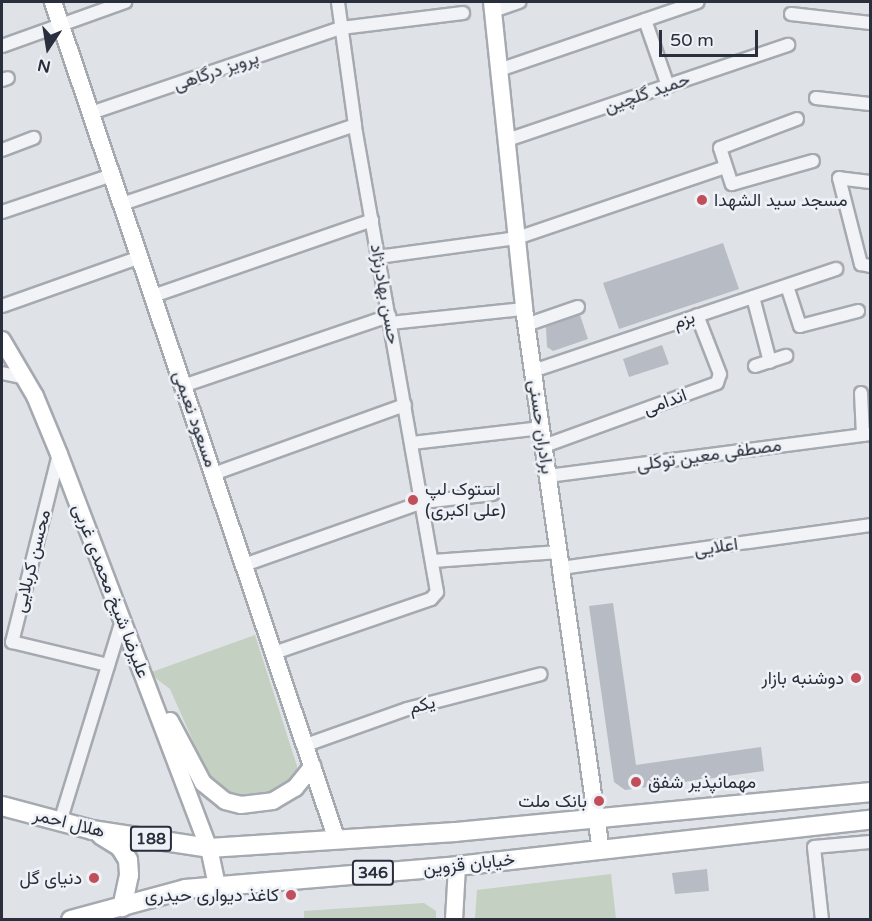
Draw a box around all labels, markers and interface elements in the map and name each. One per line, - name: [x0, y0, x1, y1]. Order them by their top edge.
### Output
- north arrow: [18, 18, 78, 78]
- scale bar: [662, 18, 761, 56]
- text: 50 m: [670, 29, 714, 51]
- street label: پرویز درگاهی: [171, 46, 261, 96]
- text: N: [36, 54, 53, 77]
- street label: حمید گلچین: [601, 68, 693, 118]
- place label: مسجد سید الشهدا: [714, 189, 848, 211]
- marker: مسجد سید الشهدا: [695, 193, 709, 207]
- street label: حسن بهادرنژاد: [366, 242, 404, 346]
- street label: بزم: [670, 306, 698, 334]
- street label: مسعود نعیمی: [168, 368, 222, 470]
- street label: برادران حسنی: [524, 379, 558, 475]
- street label: اندامی: [640, 384, 690, 420]
- street label: مصطفی معین توکلی: [635, 434, 783, 476]
- place label: استوک لپ (علی اکبری): [425, 479, 506, 522]
- marker: استوک لپ (علی اکبری): [406, 493, 420, 507]
- street label: علیرضا شیخ محمدی غربی: [68, 501, 154, 681]
- street label: محسن کربلایی: [9, 507, 55, 615]
- street label: اعلایی: [693, 533, 739, 561]
- place label: دوشنبه بازار: [762, 667, 844, 689]
- marker: دوشنبه بازار: [849, 671, 863, 685]
- street label: یکم: [407, 691, 437, 719]
- place label: مهمانپذیر شفق: [648, 771, 756, 793]
- marker: مهمانپذیر شفق: [629, 775, 643, 789]
- place label: بانک ملت: [518, 790, 587, 812]
- marker: بانک ملت: [592, 794, 606, 808]
- street label: هلال احمر: [31, 804, 107, 842]
- road number: 188: [128, 826, 174, 852]
- street label: خیابان قزوین: [422, 848, 516, 880]
- road number: 346: [350, 860, 395, 886]
- place label: دنیای گل: [20, 867, 82, 889]
- marker: دنیای گل: [87, 871, 101, 885]
- place label: کاغذ دیواری حیدری: [145, 884, 279, 906]
- marker: کاغذ دیواری حیدری: [284, 888, 298, 902]

